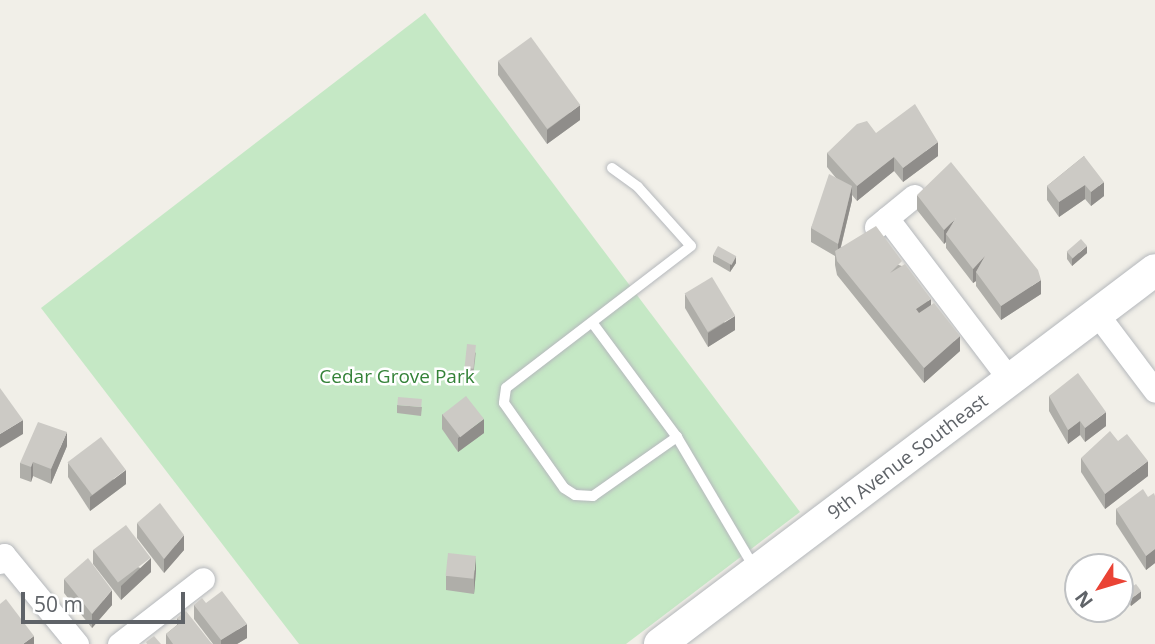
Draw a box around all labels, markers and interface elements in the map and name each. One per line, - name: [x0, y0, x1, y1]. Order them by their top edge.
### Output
- park label: Cedar Grove Park: [319, 366, 475, 388]
- street label: 9th Avenue Southeast: [824, 389, 992, 525]
- north arrow: [1064, 553, 1134, 623]
- scale bar: [24, 578, 189, 622]
- text: N: [1069, 585, 1099, 613]
- text: 50 m: [34, 590, 83, 618]

